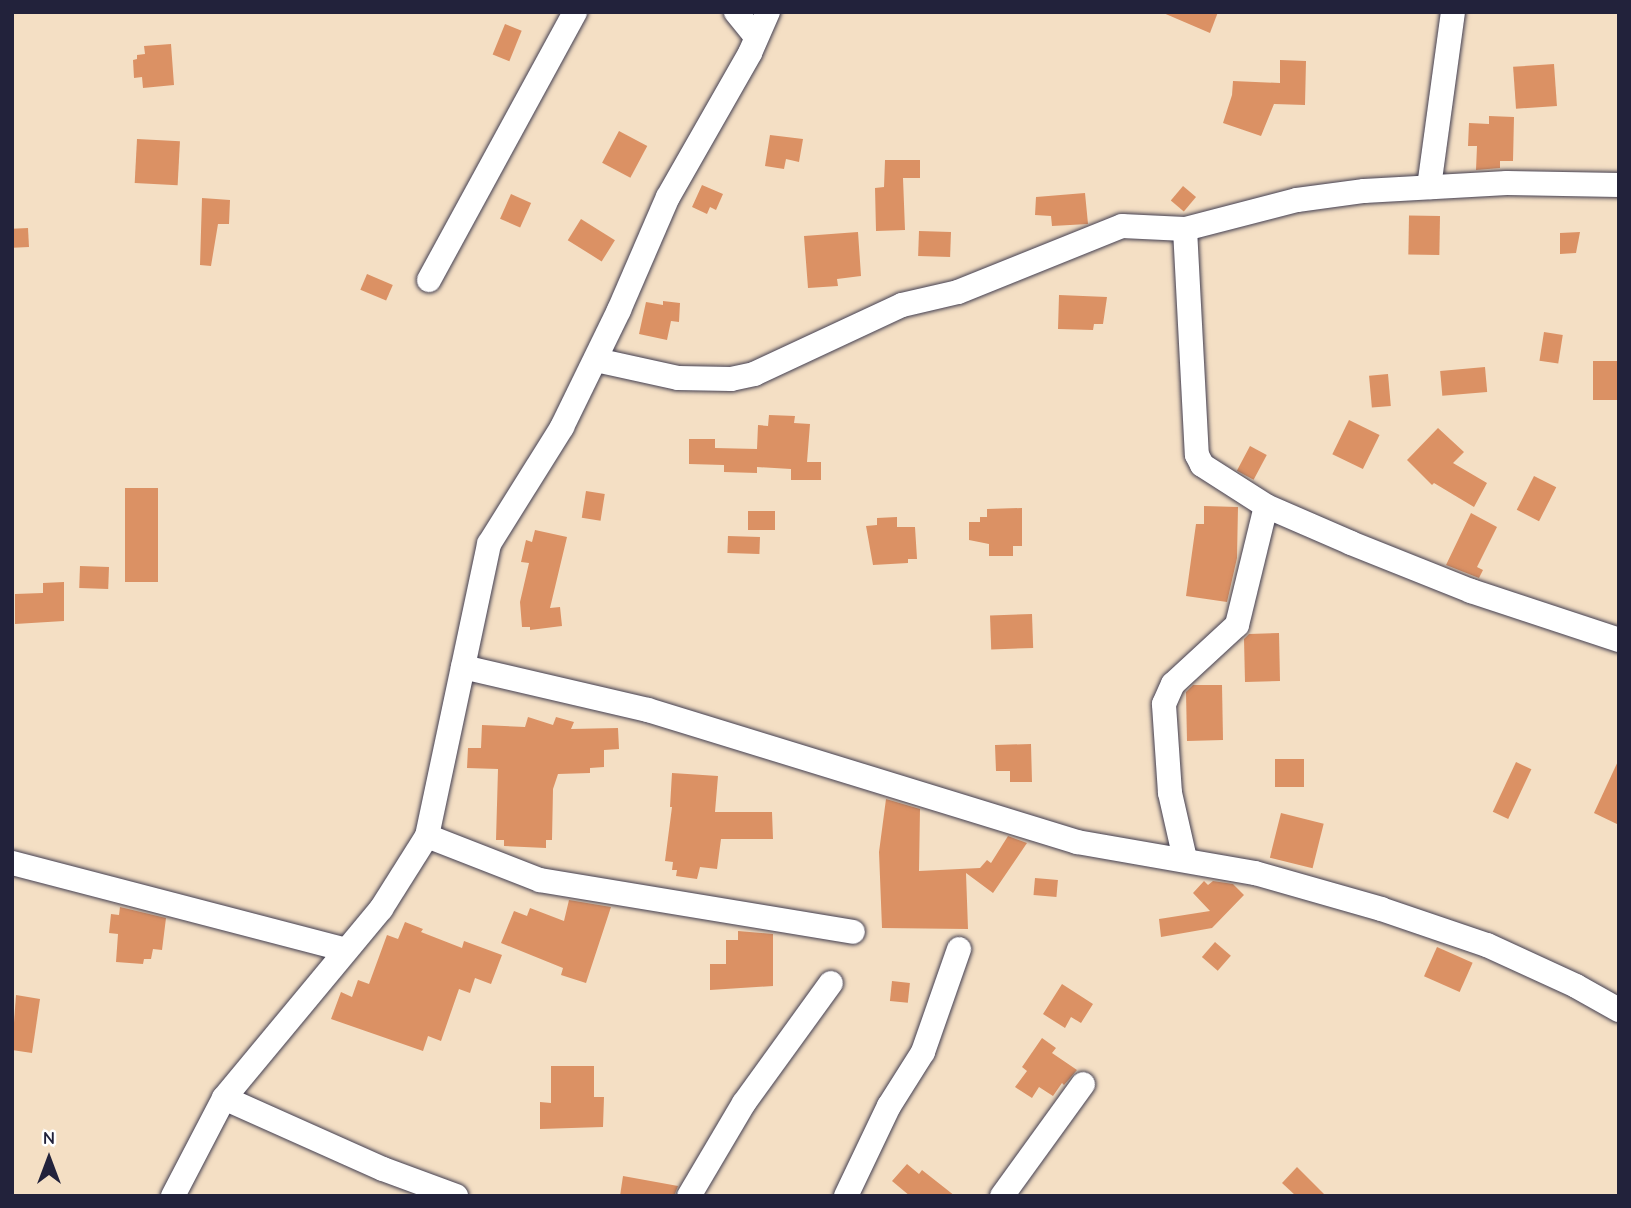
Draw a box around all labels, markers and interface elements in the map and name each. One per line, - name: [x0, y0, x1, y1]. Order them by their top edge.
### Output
- north arrow: [14, 1124, 84, 1194]
- text: N: [43, 1127, 55, 1149]

